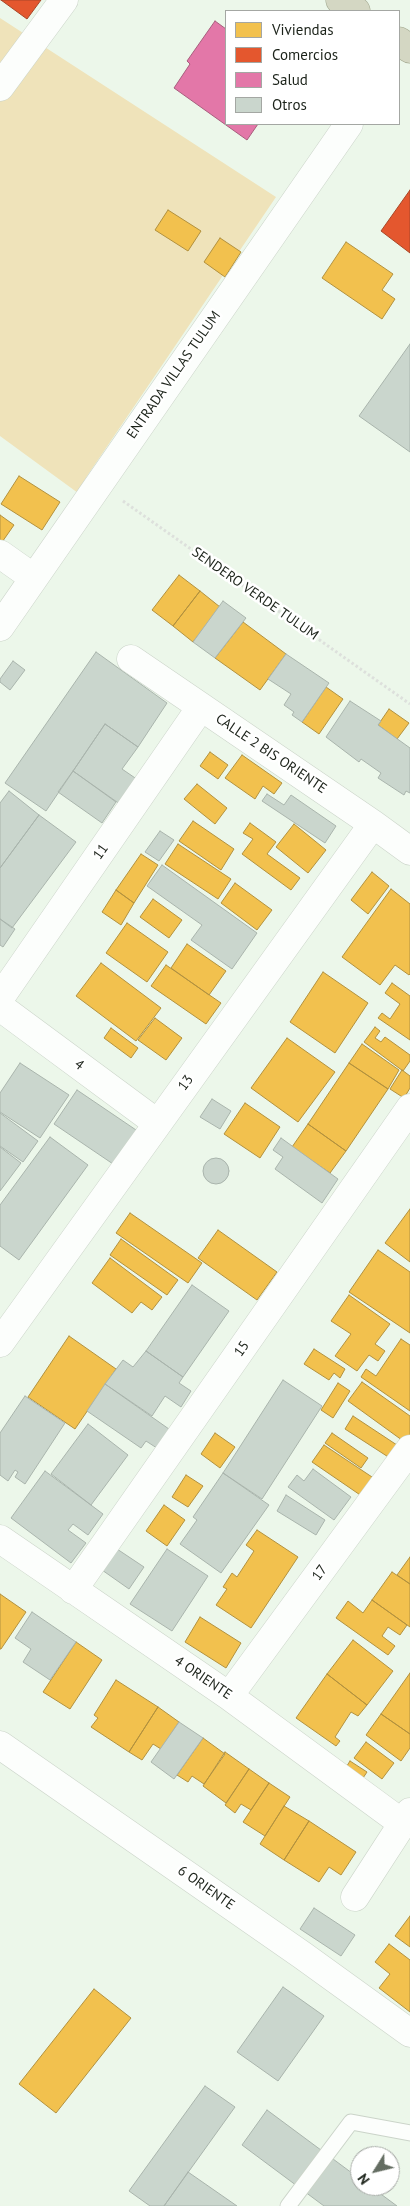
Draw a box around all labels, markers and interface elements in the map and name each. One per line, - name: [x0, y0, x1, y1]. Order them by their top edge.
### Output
- legend: [225, 10, 400, 125]
- text: Viviendas: [272, 20, 333, 39]
- text: Comercios: [272, 45, 338, 64]
- text: Salud: [272, 70, 308, 89]
- text: Otros: [272, 95, 307, 114]
- street label: ENTRADA VILLAS TULUM: [124, 308, 224, 442]
- street label: SENDERO VERDE TULUM: [189, 544, 321, 644]
- street label: CALLE 2 BIS ORIENTE: [212, 711, 330, 797]
- street label: 11: [90, 841, 112, 863]
- street label: 4: [71, 1056, 87, 1074]
- street label: 13: [175, 1072, 197, 1094]
- street label: 15: [231, 1338, 253, 1360]
- street label: 17: [309, 1562, 331, 1584]
- street label: 4 ORIENTE: [171, 1653, 235, 1703]
- street label: 6 ORIENTE: [174, 1862, 238, 1914]
- north arrow: [350, 2146, 400, 2196]
- text: N: [354, 2170, 374, 2188]

